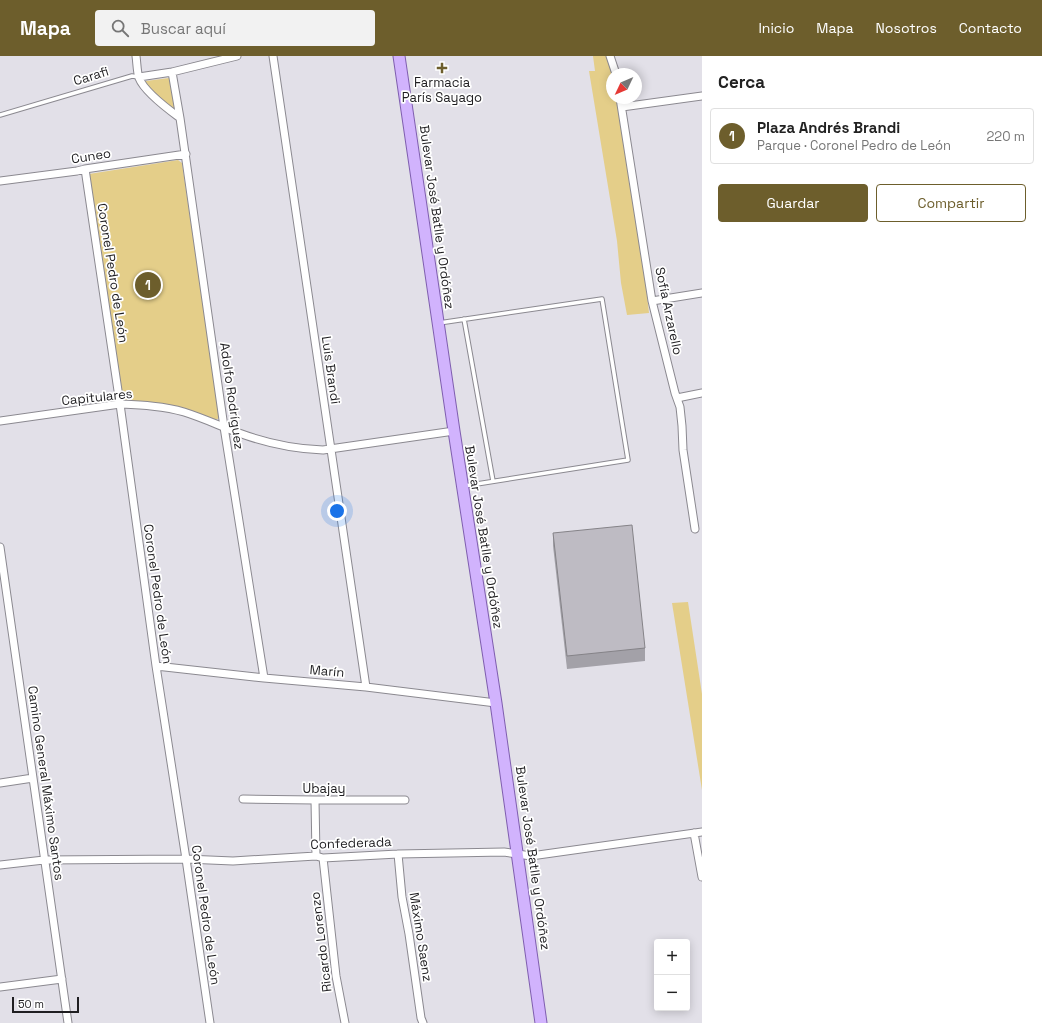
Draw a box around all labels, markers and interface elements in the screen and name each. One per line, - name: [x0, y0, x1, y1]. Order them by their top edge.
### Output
- search box: [95, 10, 375, 46]
- text: Mapa: [20, 16, 71, 41]
- icon: search: [109, 17, 131, 39]
- text: Buscar aquí: [141, 19, 226, 38]
- text: Inicio: [758, 19, 794, 37]
- text: Mapa: [816, 19, 854, 37]
- text: Nosotros: [876, 19, 937, 37]
- text: Contacto: [959, 19, 1022, 37]
- street label: Carafi: [71, 63, 111, 89]
- marker: Farmacia París Sayago: [437, 63, 447, 73]
- north arrow: [606, 68, 642, 104]
- text: Cerca: [718, 71, 765, 93]
- place label: Farmacia París Sayago: [402, 74, 482, 106]
- text: Plaza Andrés Brandi: [757, 118, 900, 137]
- street label: Bulevar José Batlle y Ordóñez: [416, 124, 458, 310]
- text: 1: [729, 128, 735, 145]
- text: 220 m: [986, 128, 1025, 145]
- text: Parque · Coronel Pedro de León: [757, 137, 951, 154]
- street label: Cuneo: [70, 144, 112, 168]
- button: Guardar: [718, 184, 868, 222]
- button: Compartir: [876, 184, 1026, 222]
- street label: Coronel Pedro de León: [94, 202, 132, 344]
- street label: Sofía Arzarello: [651, 266, 687, 356]
- pin: 1: [135, 270, 161, 300]
- street label: Luis Brandi: [318, 335, 344, 405]
- street label: Adolfo Rodríguez: [216, 341, 248, 451]
- street label: Capitulares: [61, 385, 133, 409]
- street label: Bulevar José Batlle y Ordóñez: [461, 444, 507, 630]
- your location: [327, 501, 347, 521]
- street label: Coronel Pedro de León: [140, 523, 176, 665]
- street label: Marín: [309, 661, 345, 681]
- street label: Camino General Máximo Santos: [24, 685, 68, 881]
- street label: Bulevar José Batlle y Ordóñez: [512, 765, 554, 951]
- street label: Ubajay: [303, 780, 345, 797]
- street label: Confederada: [310, 833, 392, 853]
- street label: Coronel Pedro de León: [188, 844, 224, 986]
- street label: Ricardo Lorenzo: [306, 891, 336, 993]
- street label: Máximo Saenz: [406, 891, 436, 983]
- map controls: [654, 939, 690, 1011]
- button: +: [654, 939, 690, 975]
- button: −: [654, 975, 690, 1011]
- scale bar: [12, 995, 79, 1014]
- text: 50 m: [18, 997, 44, 1011]

